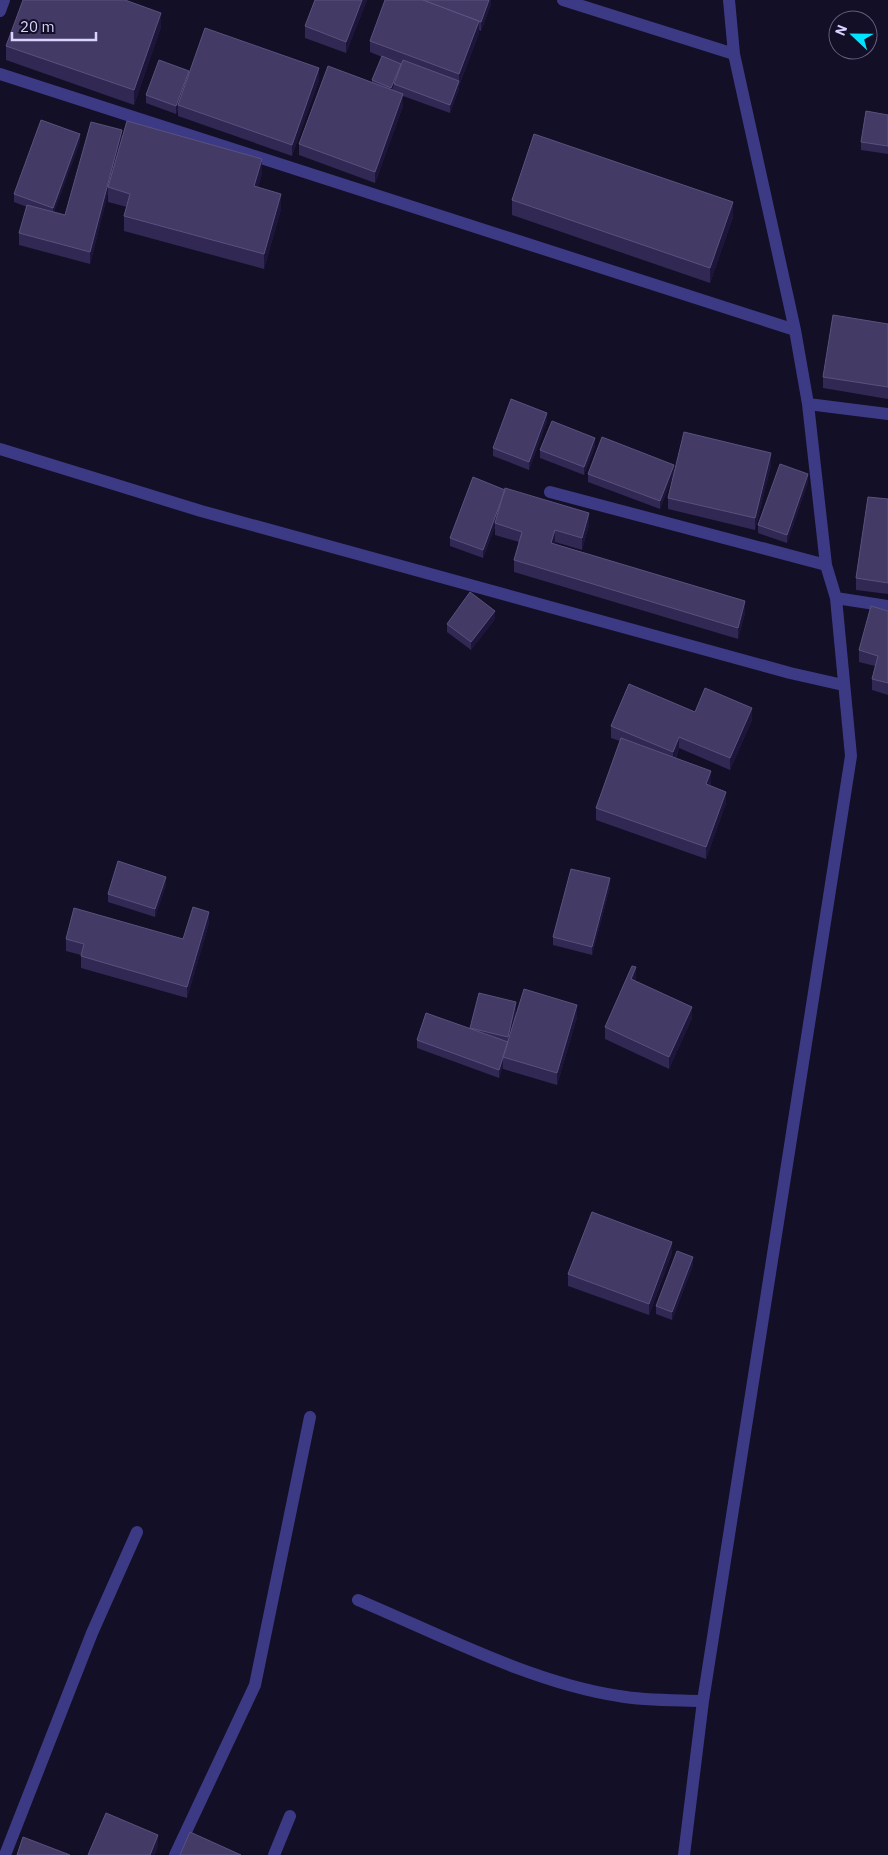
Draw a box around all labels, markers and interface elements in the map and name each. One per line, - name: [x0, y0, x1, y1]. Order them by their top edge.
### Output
- scale bar: [12, 10, 96, 42]
- north arrow: [828, 10, 878, 60]
- text: 20 m: [20, 17, 55, 36]
- text: N: [831, 22, 851, 38]

